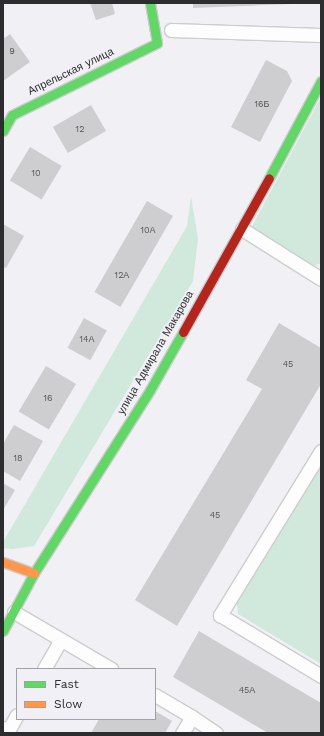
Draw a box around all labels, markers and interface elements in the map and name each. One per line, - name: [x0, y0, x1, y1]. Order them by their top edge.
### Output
- street label: Апрельская улица: [26, 45, 116, 99]
- house number: 9: [9, 46, 15, 56]
- house number: 16Б: [255, 99, 269, 109]
- house number: 12: [76, 124, 84, 134]
- house number: 10: [31, 168, 41, 178]
- house number: 10А: [140, 225, 156, 235]
- house number: 12А: [115, 270, 129, 280]
- street label: улица Адмирала Макарова: [115, 289, 197, 417]
- house number: 14А: [79, 334, 95, 344]
- house number: 45: [283, 359, 293, 369]
- house number: 16: [44, 393, 52, 403]
- house number: 18: [13, 453, 23, 463]
- house number: 45: [210, 510, 220, 520]
- legend: [16, 668, 156, 720]
- text: Fast: [54, 677, 79, 691]
- house number: 45А: [239, 685, 255, 695]
- text: Slow: [54, 697, 82, 711]

